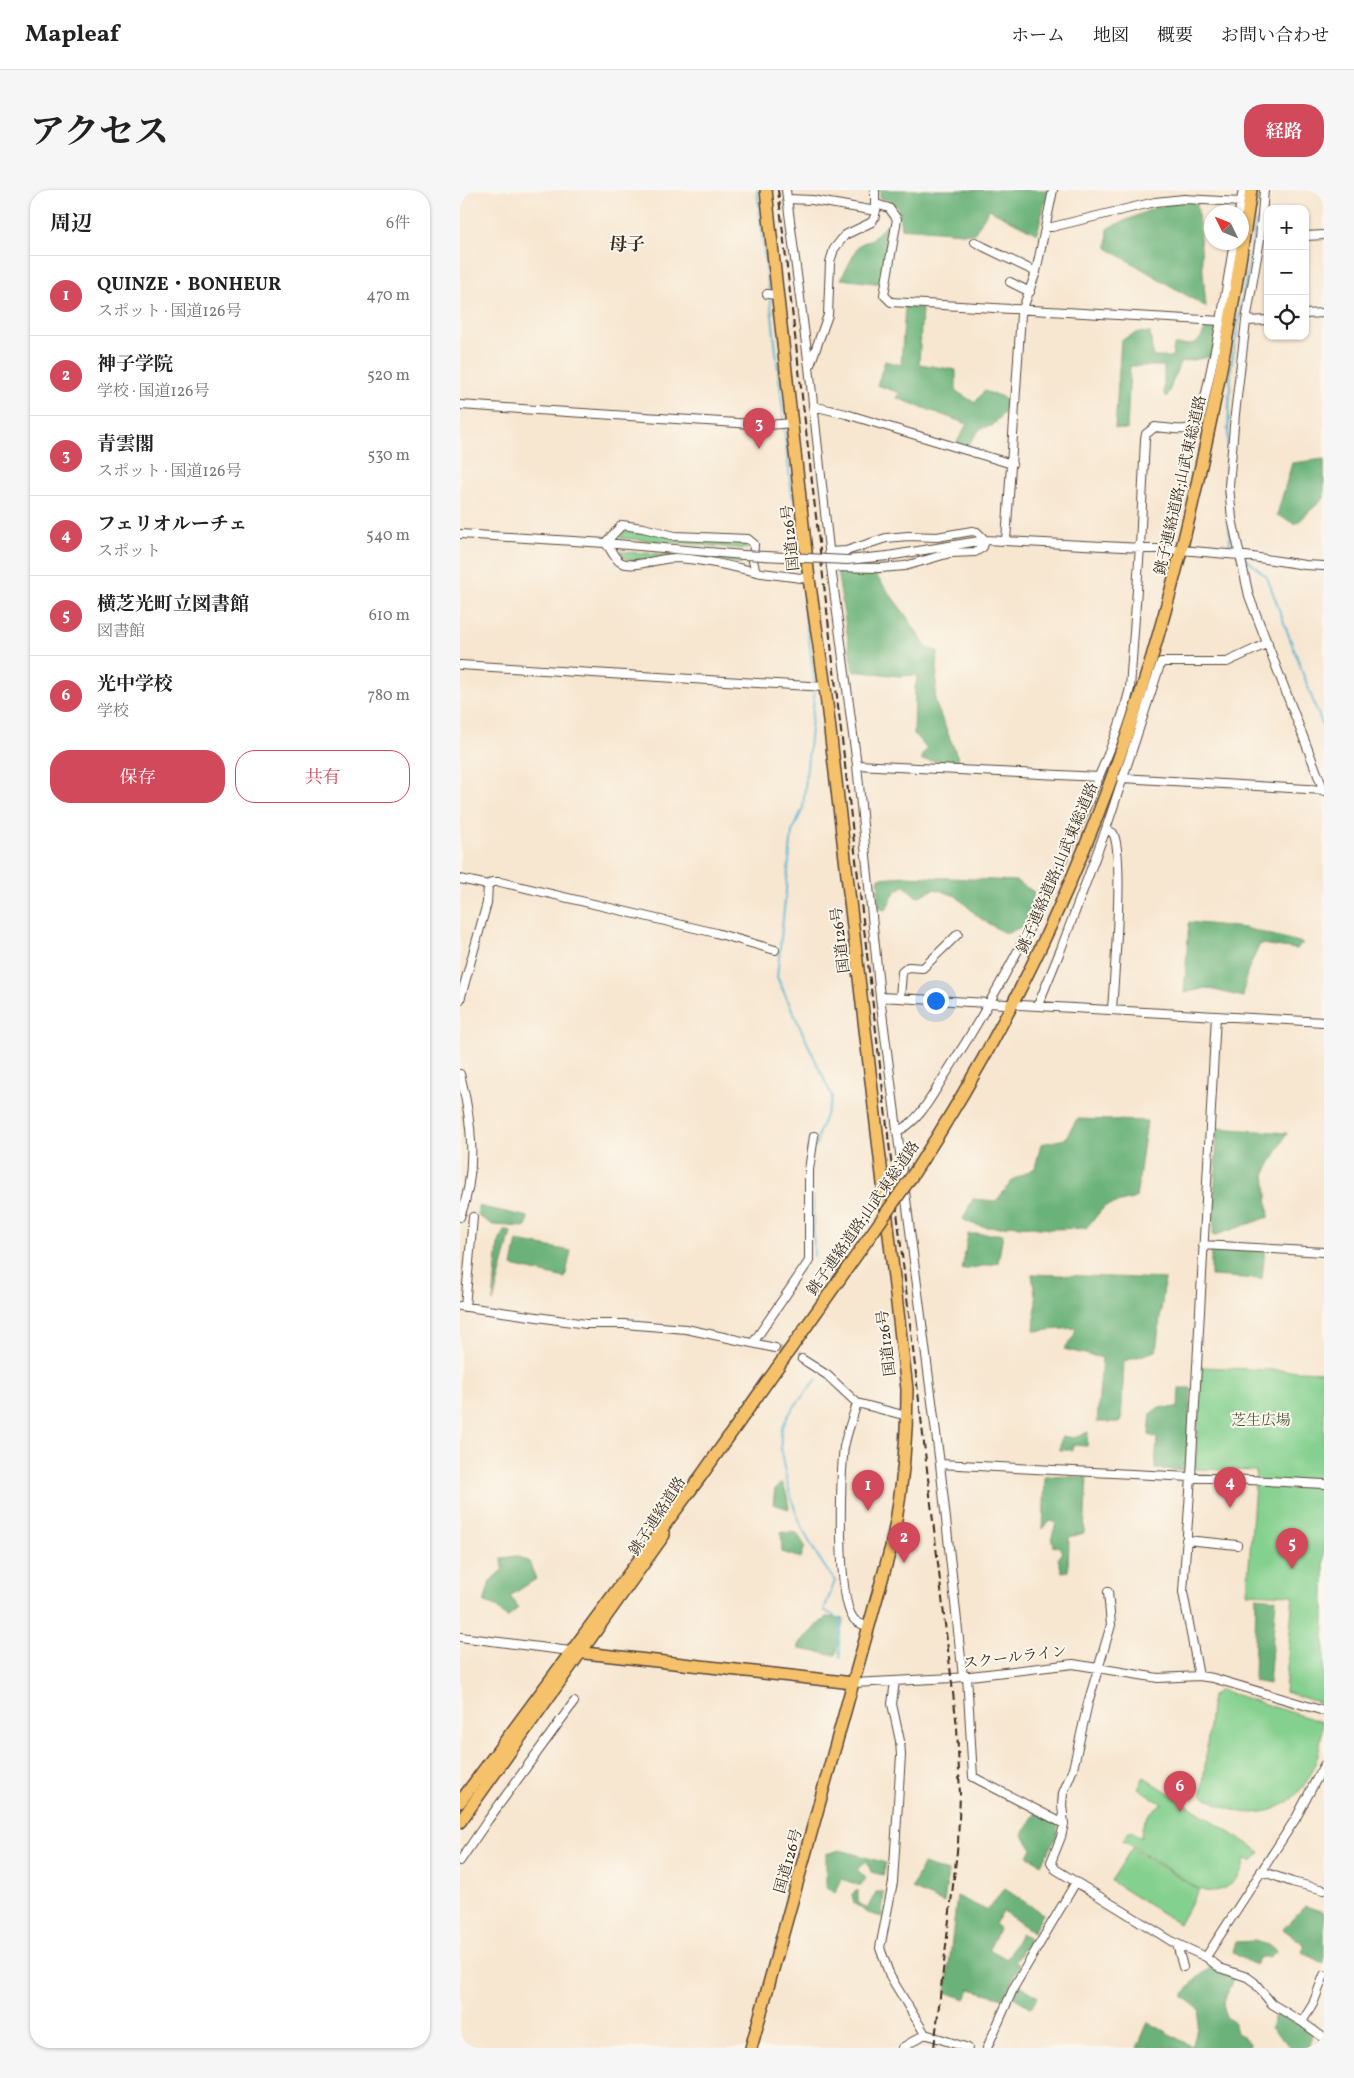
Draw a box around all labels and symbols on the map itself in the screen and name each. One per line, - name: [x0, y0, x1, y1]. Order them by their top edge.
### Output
- north arrow: [1204, 205, 1249, 250]
- district label: 母子: [609, 233, 645, 258]
- street label: 銚子連絡道路;山武東総道路: [1151, 393, 1212, 577]
- pin: 3: [743, 408, 775, 449]
- street label: 国道126号: [778, 504, 805, 572]
- street label: 銚子連絡道路;山武東総道路: [1013, 780, 1104, 957]
- street label: 国道126号: [827, 906, 856, 974]
- your location: [923, 988, 949, 1014]
- street label: 銚子連絡道路;山武東総道路: [803, 1138, 926, 1300]
- street label: 国道126号: [873, 1309, 902, 1377]
- park label: 芝生広場: [1231, 1411, 1291, 1432]
- pin: 4: [1214, 1467, 1246, 1508]
- pin: 1: [852, 1470, 884, 1511]
- street label: 銚子連絡道路: [625, 1473, 692, 1560]
- pin: 2: [888, 1522, 920, 1563]
- pin: 5: [1276, 1528, 1308, 1569]
- street label: スクールライン: [962, 1642, 1068, 1675]
- pin: 6: [1164, 1771, 1196, 1812]
- street label: 国道126号: [770, 1827, 809, 1896]

